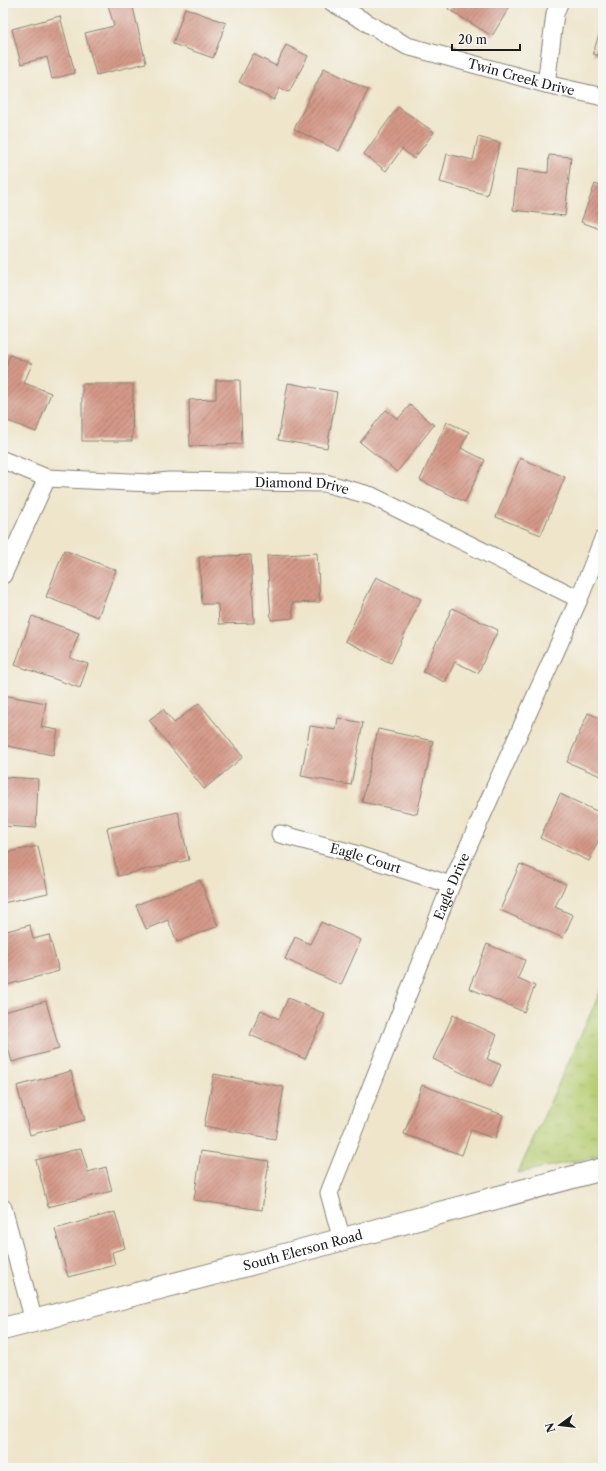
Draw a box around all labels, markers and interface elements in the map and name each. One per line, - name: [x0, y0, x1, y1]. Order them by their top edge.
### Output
- scale bar: [452, 26, 520, 52]
- text: 20 m: [458, 32, 487, 47]
- street label: Twin Creek Drive: [466, 55, 576, 98]
- street label: Diamond Drive: [255, 474, 351, 497]
- street label: Eagle Court: [329, 840, 404, 876]
- street label: Eagle Drive: [430, 850, 472, 922]
- street label: South Elerson Road: [241, 1226, 364, 1274]
- north arrow: [540, 1405, 580, 1445]
- text: N: [542, 1421, 558, 1434]

